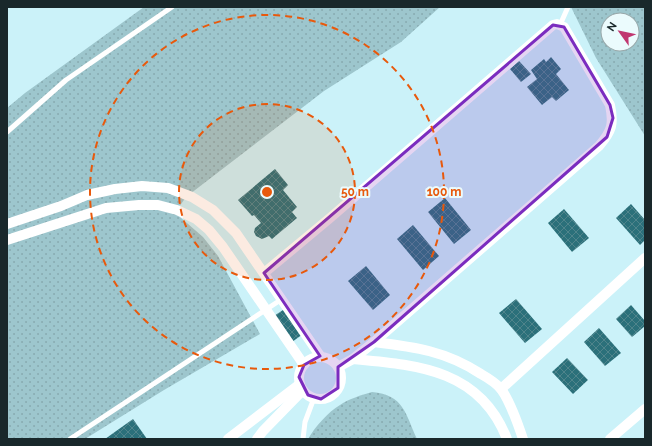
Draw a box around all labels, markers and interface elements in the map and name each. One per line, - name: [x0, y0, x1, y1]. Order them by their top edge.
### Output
- north arrow: [600, 12, 640, 52]
- text: N: [604, 20, 620, 34]
- centre of rings: [260, 185, 274, 199]
- text: 50 m: [341, 185, 369, 199]
- text: 100 m: [427, 185, 461, 199]

